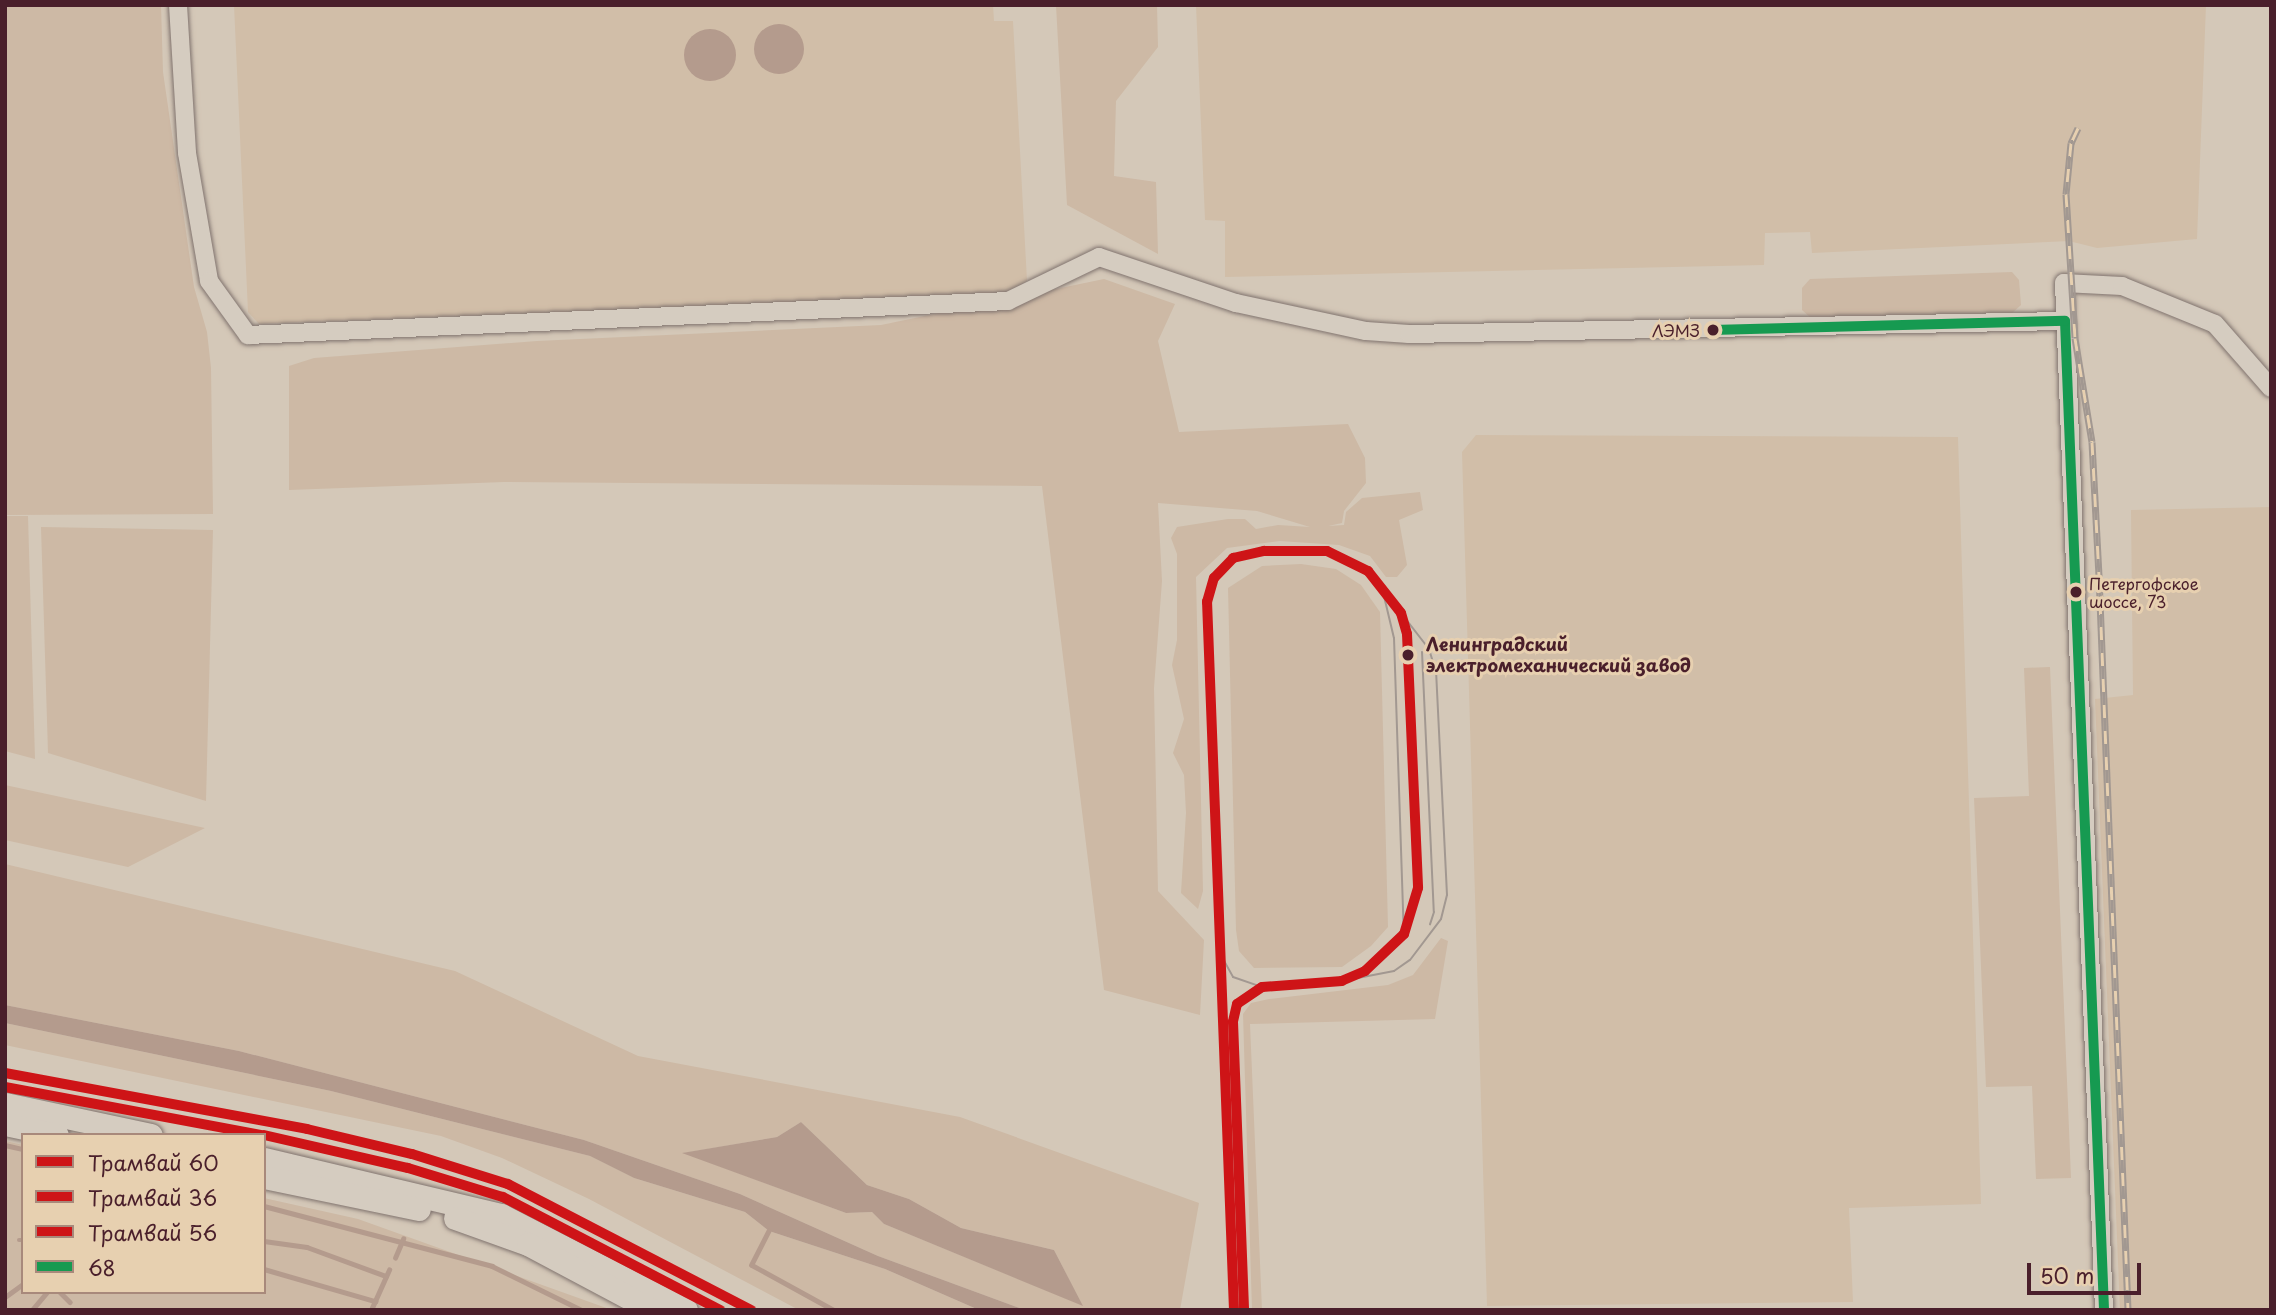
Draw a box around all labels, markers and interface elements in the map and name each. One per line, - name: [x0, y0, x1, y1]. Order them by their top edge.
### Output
- place label: ЛЭМЗ: [1652, 320, 1700, 340]
- marker: ЛЭМЗ: [1706, 323, 1720, 337]
- place label: Петергофское шоссе, 73: [2089, 573, 2199, 611]
- marker: Петергофское шоссе, 73: [2069, 585, 2083, 599]
- place label: Ленинградский электромеханический завод: [1426, 634, 1692, 676]
- marker: Ленинградский электромеханический завод: [1396, 643, 1420, 667]
- legend: [21, 1133, 266, 1294]
- text: Трамвай 60: [88, 1146, 219, 1178]
- text: Трамвай 36: [88, 1181, 217, 1213]
- text: Трамвай 56: [88, 1216, 217, 1248]
- scale bar: [2031, 1248, 2145, 1292]
- text: 68: [88, 1251, 116, 1283]
- text: 50 m: [2040, 1259, 2094, 1291]

